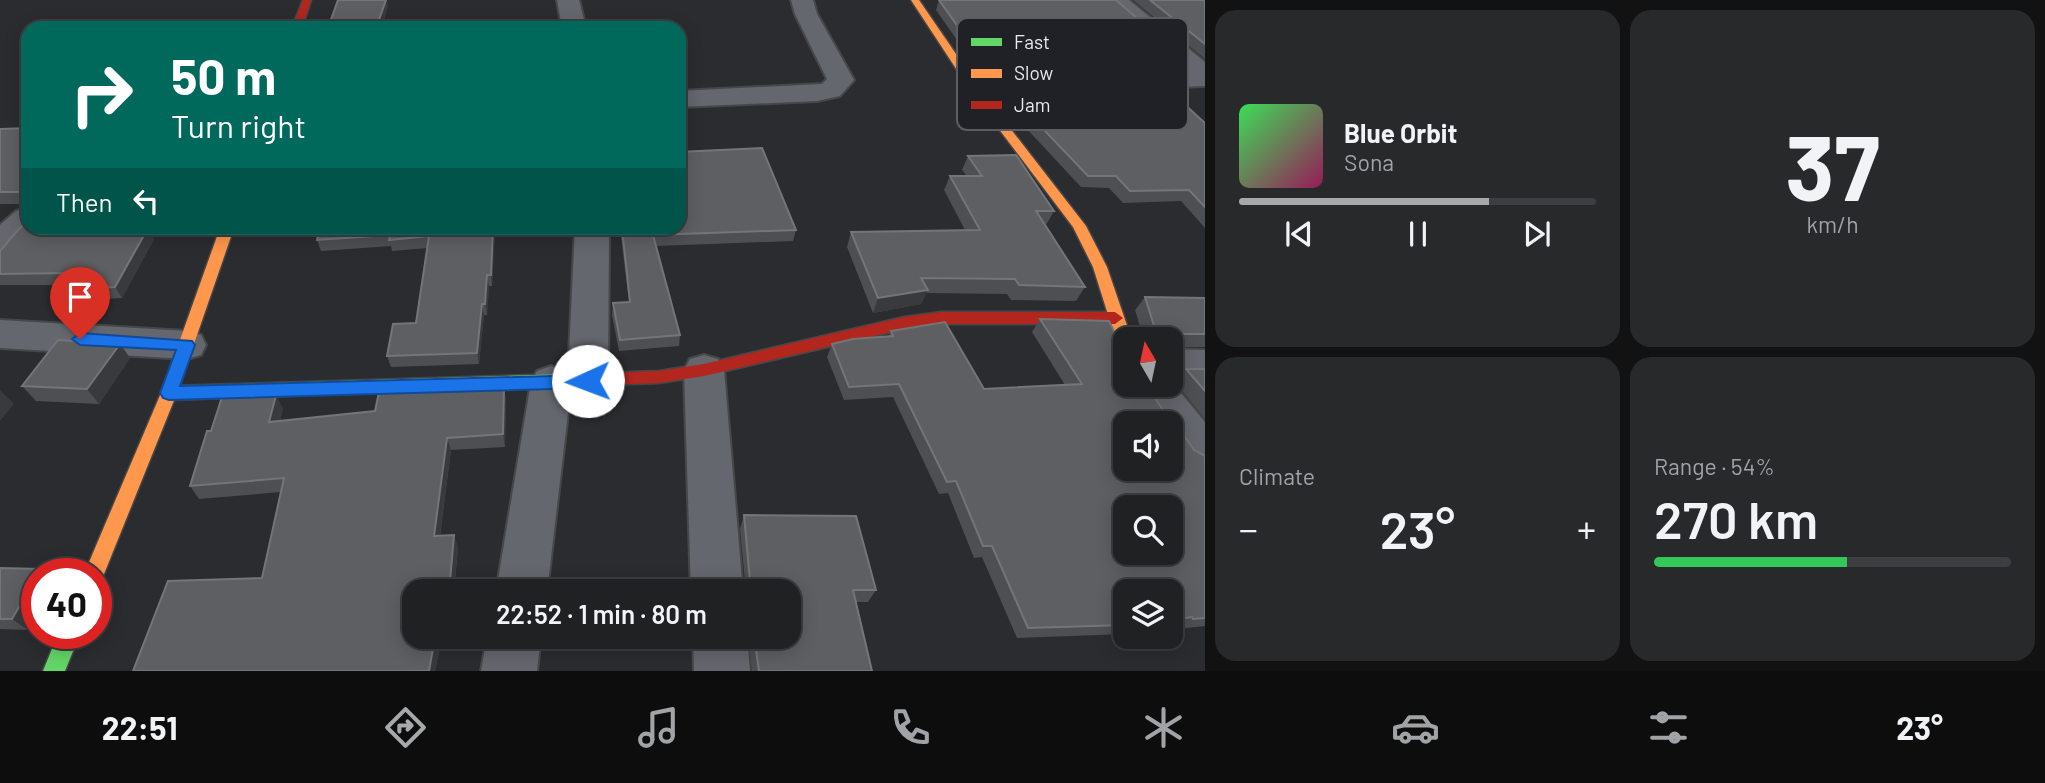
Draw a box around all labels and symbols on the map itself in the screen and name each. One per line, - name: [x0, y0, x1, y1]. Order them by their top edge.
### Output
- legend: [957, 18, 1188, 130]
- text: Fast: [1014, 30, 1050, 53]
- text: Slow: [1014, 61, 1053, 84]
- text: Jam: [1014, 93, 1050, 116]
- pin: [50, 267, 110, 339]
- north arrow: [1113, 327, 1183, 397]
- position arrow: [551, 344, 625, 418]
- speed limit sign: 40: [21, 558, 112, 649]

